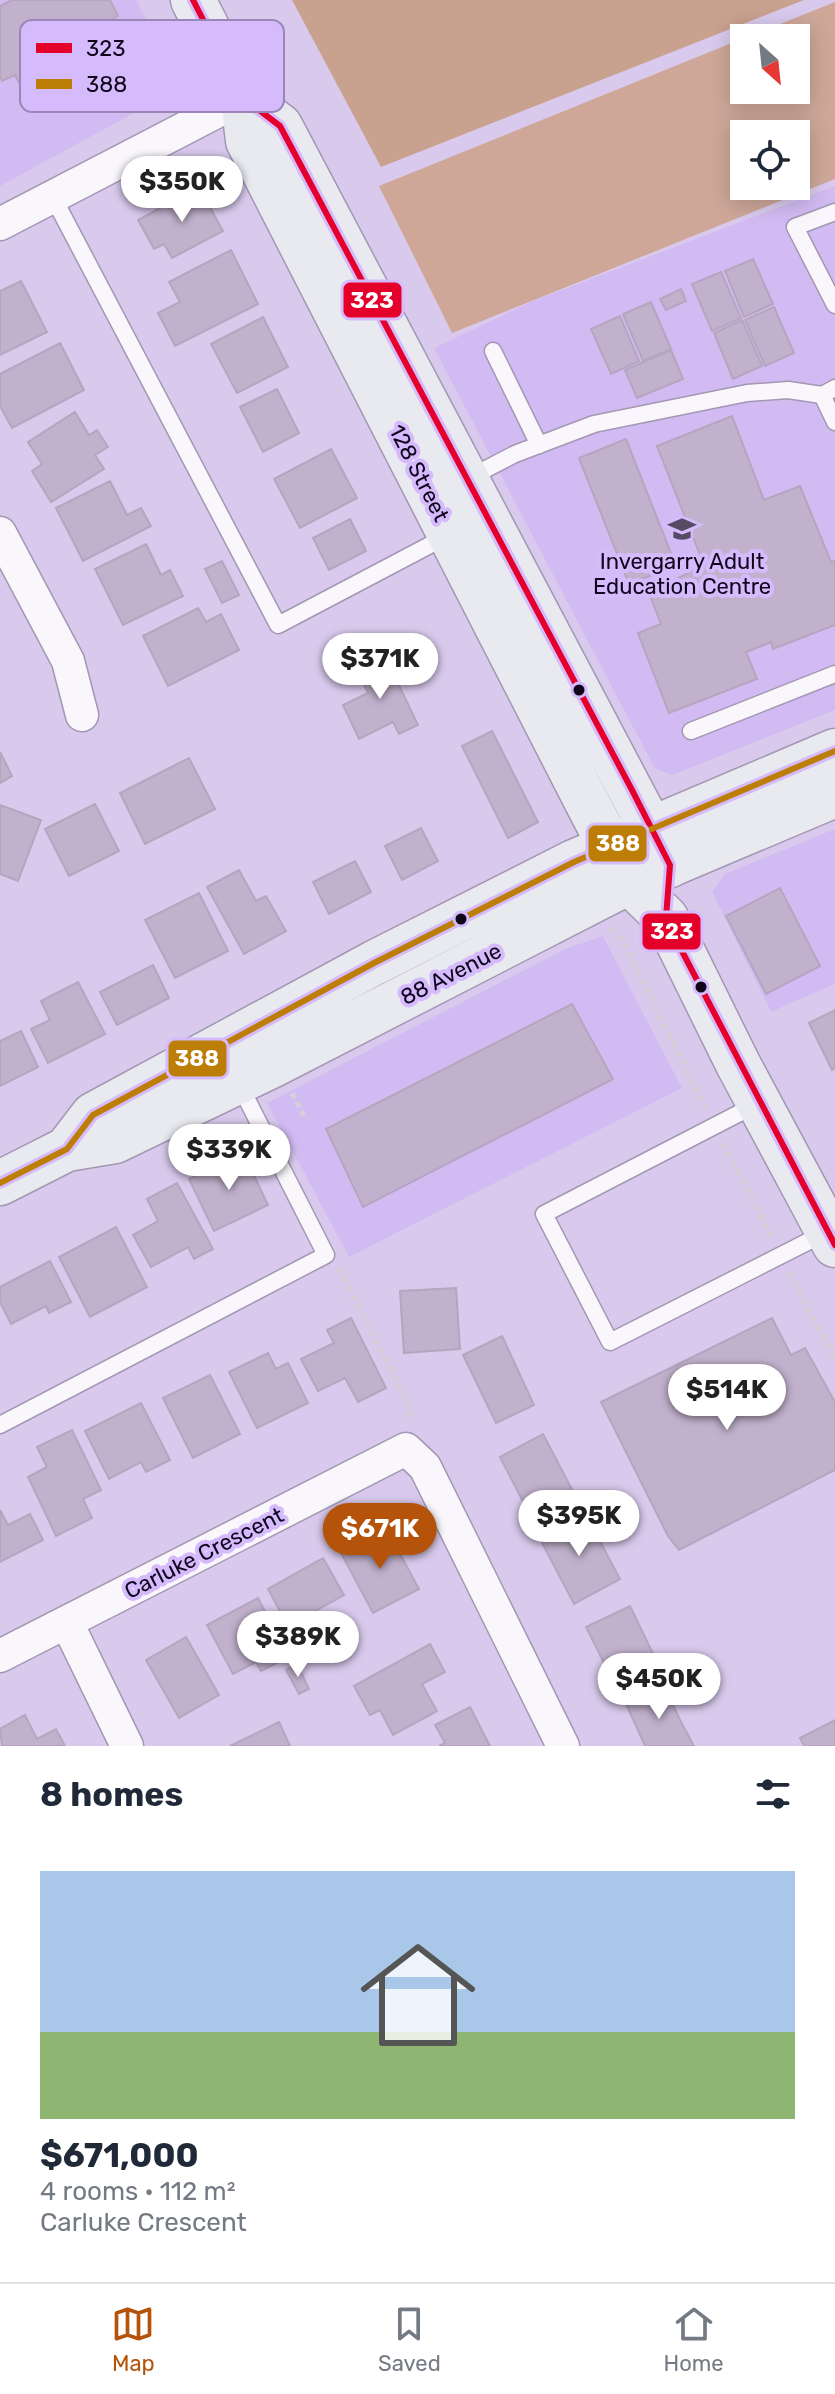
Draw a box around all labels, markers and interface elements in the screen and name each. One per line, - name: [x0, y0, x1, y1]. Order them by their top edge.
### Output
- legend: [20, 20, 284, 112]
- north arrow: [730, 24, 810, 104]
- map controls: [730, 24, 810, 200]
- text: 323: [86, 35, 125, 62]
- text: 388: [86, 71, 127, 98]
- button: locate: [730, 120, 810, 200]
- pin: $350K: [126, 156, 238, 224]
- text: $350K: [139, 166, 225, 197]
- line badge: 323: [342, 281, 403, 319]
- text: 323: [350, 287, 394, 314]
- street label: 128 Street: [383, 420, 455, 526]
- school or university icon: Invergarry Adult Education Centre: [667, 514, 697, 544]
- place label: Invergarry Adult Education Centre: [593, 548, 771, 600]
- pin: $371K: [324, 633, 436, 701]
- text: $371K: [340, 643, 420, 674]
- unlabelled marker: [571, 682, 587, 698]
- line badge: 388: [587, 824, 648, 863]
- text: 388: [596, 830, 640, 857]
- unlabelled marker: [453, 911, 469, 927]
- line badge: 323: [641, 912, 702, 951]
- text: 323: [650, 918, 694, 945]
- street label: 88 Avenue: [396, 937, 506, 1011]
- unlabelled marker: [693, 979, 709, 995]
- line badge: 388: [167, 1039, 228, 1078]
- text: 388: [175, 1045, 219, 1072]
- pin: $339K: [173, 1124, 285, 1192]
- text: $339K: [186, 1134, 272, 1165]
- pin: $514K: [671, 1364, 783, 1432]
- text: $514K: [686, 1374, 768, 1405]
- pin: $395K: [523, 1490, 635, 1558]
- text: $395K: [536, 1500, 622, 1531]
- street label: Carluke Crescent: [120, 1501, 288, 1605]
- pin: $671K: [324, 1503, 436, 1571]
- text: $671K: [341, 1513, 419, 1544]
- pin: $389K: [242, 1611, 354, 1679]
- text: $389K: [255, 1621, 341, 1652]
- pin: $450K: [603, 1653, 715, 1721]
- text: $450K: [616, 1663, 702, 1694]
- icon: filters: [751, 1772, 795, 1816]
- text: 8 homes: [40, 1774, 183, 1815]
- icon: home: [346, 1923, 490, 2067]
- text: $671,000: [40, 2135, 199, 2176]
- text: 4 rooms · 112 m²: [40, 2176, 236, 2207]
- text: Carluke Crescent: [40, 2207, 247, 2238]
- tab: Map: [111, 2302, 155, 2377]
- tab: Saved: [378, 2302, 441, 2377]
- tab: Home: [663, 2302, 724, 2377]

